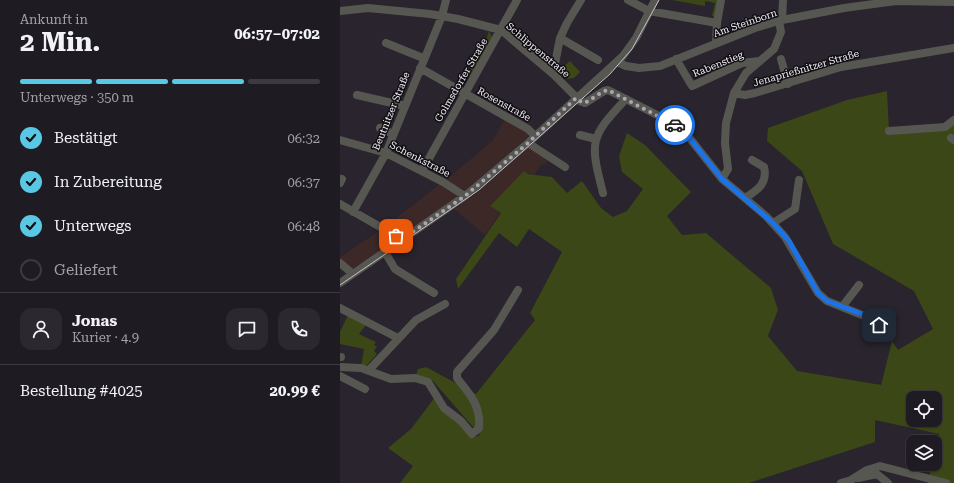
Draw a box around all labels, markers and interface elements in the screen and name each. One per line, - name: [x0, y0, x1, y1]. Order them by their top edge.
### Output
- street label: Am Steinborn: [712, 7, 779, 39]
- text: Ankunft in: [20, 12, 88, 27]
- street label: Schlippenstraße: [504, 20, 572, 80]
- text: 06:57–07:02: [234, 25, 320, 43]
- text: 2 Min.: [20, 27, 101, 57]
- street label: Golmsdorfer Straße: [433, 36, 490, 124]
- street label: Jenaprießnitzer Straße: [752, 47, 861, 88]
- street label: Rabenstieg: [691, 49, 745, 79]
- street label: Beutnitzer Straße: [370, 70, 412, 152]
- street label: Rosenstraße: [475, 85, 533, 123]
- text: Unterwegs · 350 m: [20, 90, 134, 105]
- courier: [655, 105, 695, 145]
- icon: car: [664, 114, 686, 136]
- icon: check: [20, 127, 42, 149]
- text: Bestätigt: [54, 129, 118, 147]
- text: 06:32: [288, 131, 320, 146]
- street label: Schenkstraße: [388, 139, 452, 179]
- icon: check: [20, 171, 42, 193]
- text: In Zubereitung: [54, 173, 162, 191]
- text: 06:37: [288, 175, 320, 190]
- icon: check: [20, 215, 42, 237]
- text: Unterwegs: [54, 217, 131, 235]
- text: 06:48: [288, 219, 320, 234]
- pin: [379, 219, 413, 253]
- icon: bag: [385, 225, 407, 247]
- text: Geliefert: [54, 261, 118, 279]
- button: person: [20, 308, 62, 350]
- button: chat: [226, 308, 268, 350]
- button: phone: [278, 308, 320, 350]
- pin: [862, 308, 896, 342]
- text: Jonas: [72, 312, 117, 330]
- icon: home: [868, 314, 890, 336]
- text: Kurier · 4.9: [72, 330, 139, 345]
- text: Bestellung #4025: [20, 382, 143, 400]
- text: 20.99 €: [269, 382, 320, 400]
- map controls: [906, 391, 942, 471]
- button: locate: [906, 391, 942, 427]
- button: layers: [906, 435, 942, 471]

